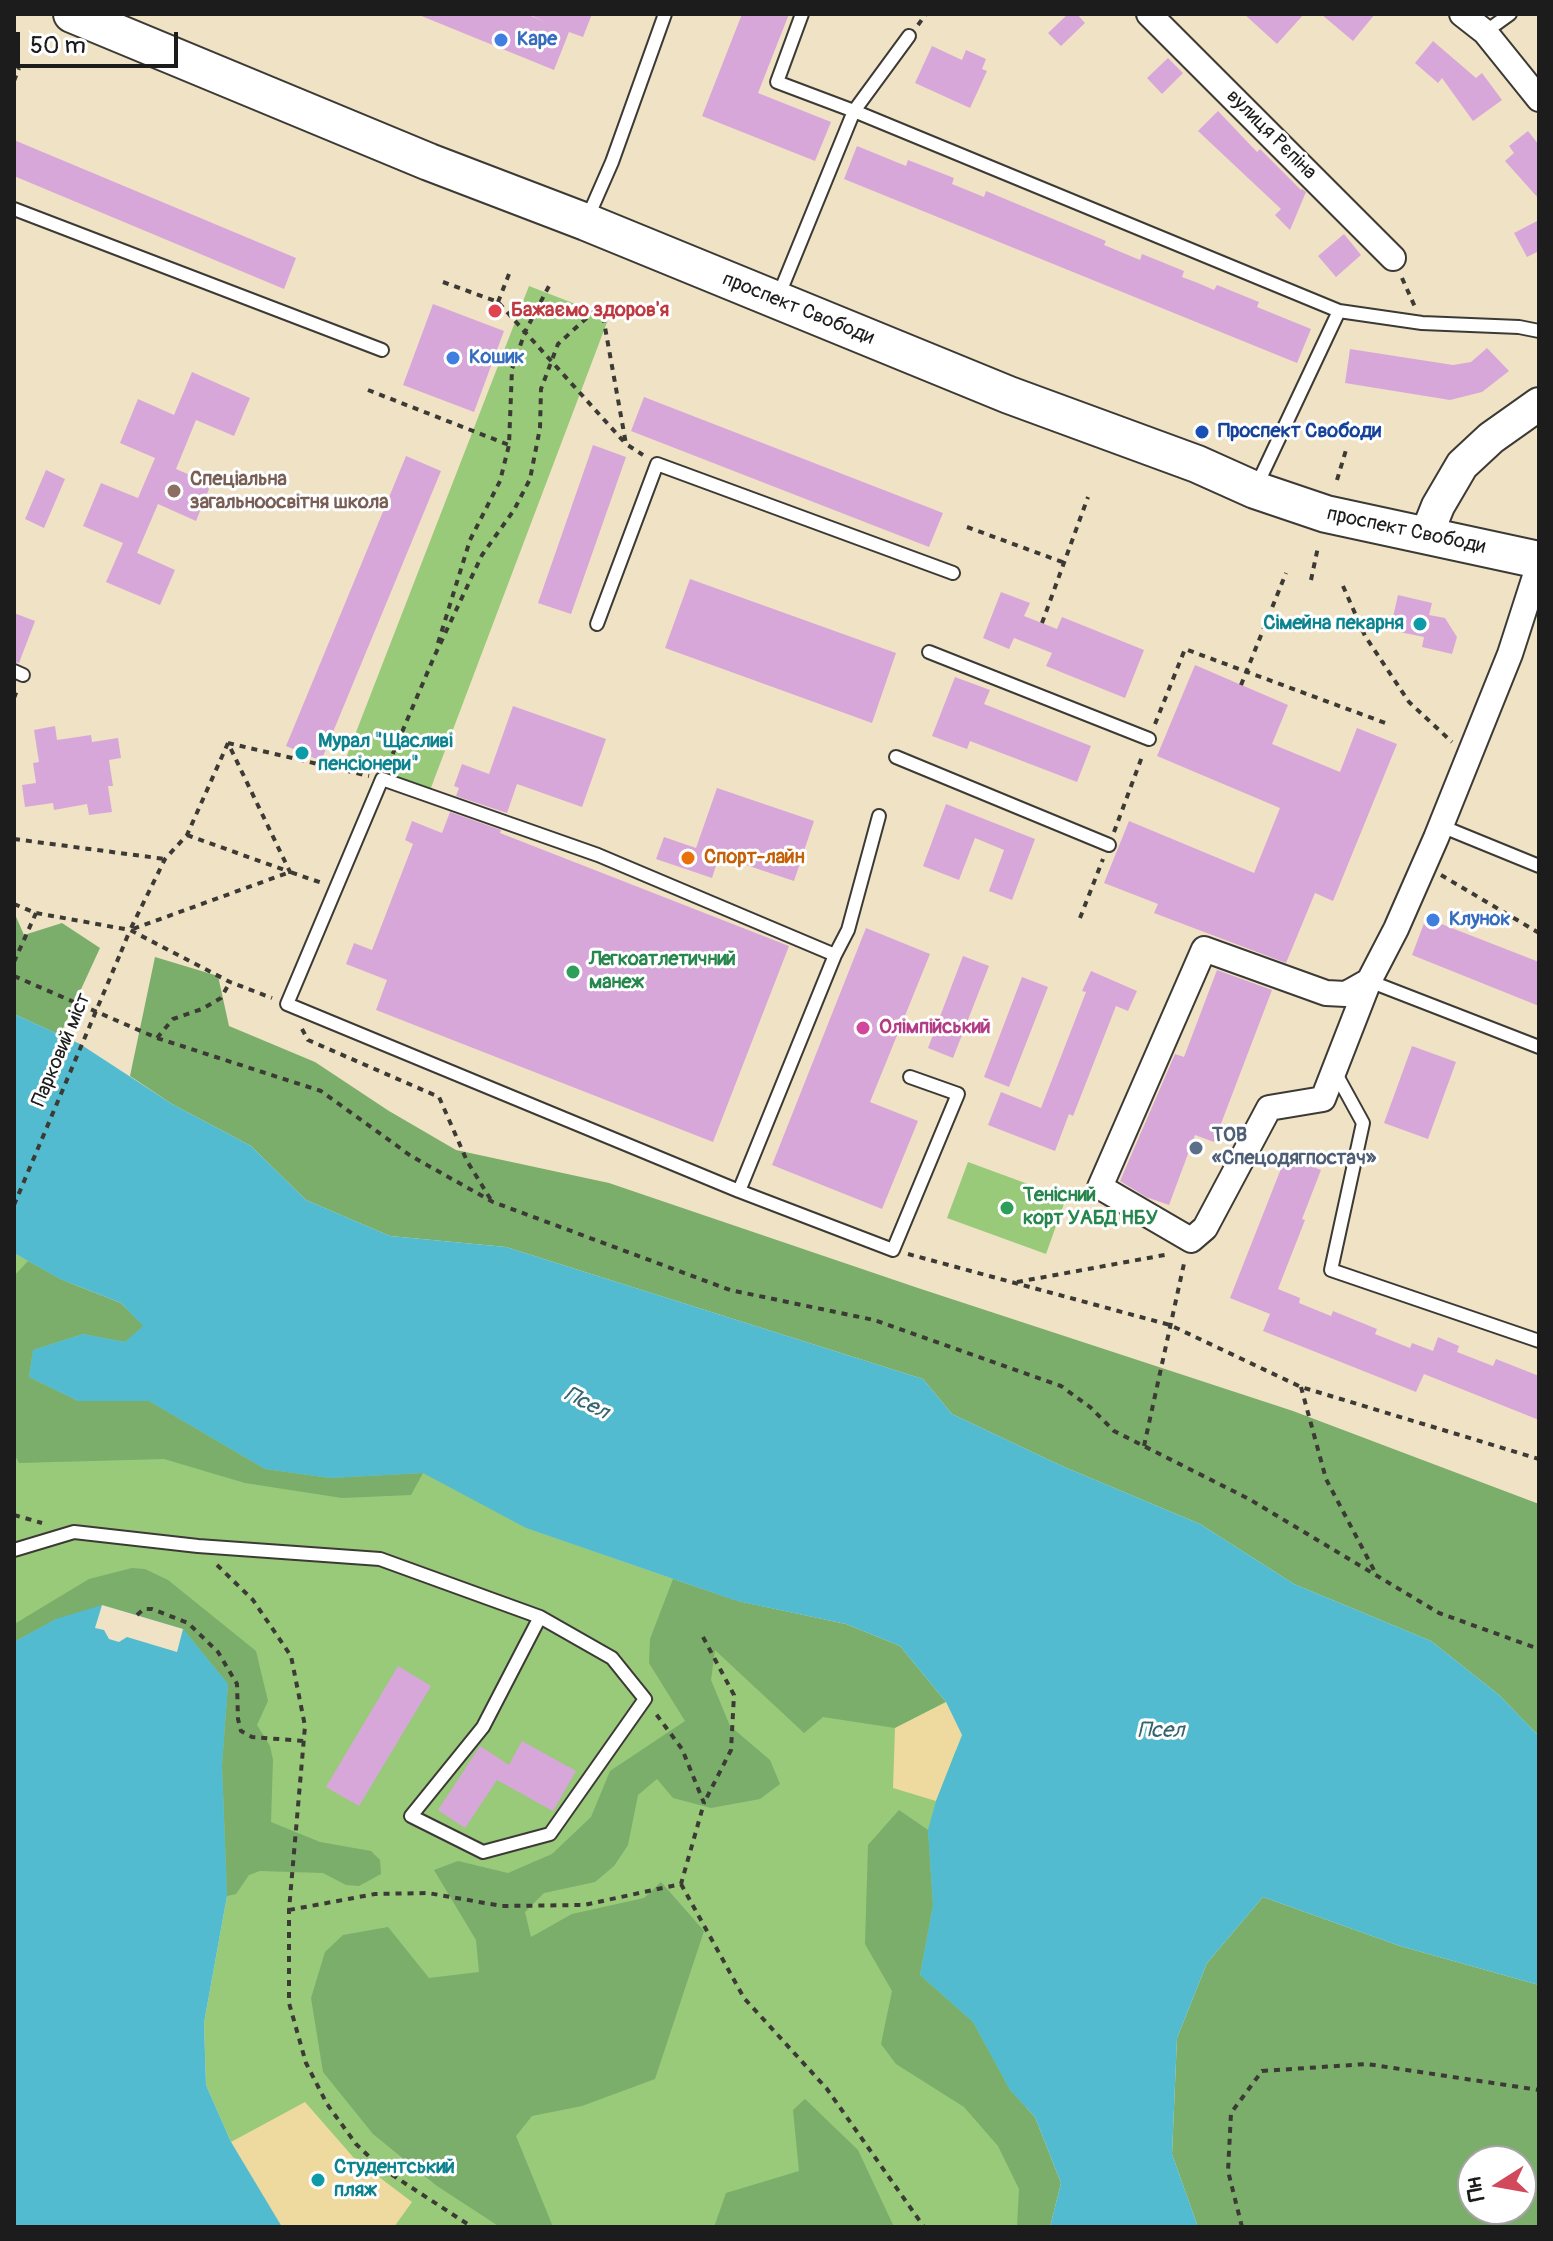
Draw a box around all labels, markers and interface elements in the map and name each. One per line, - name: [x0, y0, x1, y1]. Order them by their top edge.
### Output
- scale bar: [20, 16, 182, 66]
- place label: Каре: [517, 28, 557, 52]
- text: 50 m: [30, 31, 86, 60]
- marker: Каре: [492, 31, 510, 49]
- street label: вулиця Рєпіна: [1221, 85, 1321, 185]
- street label: проспект Свободи: [719, 268, 877, 350]
- place label: Бажаємо здоров'я: [511, 299, 669, 323]
- marker: Бажаємо здоров'я: [486, 302, 504, 320]
- place label: Кошик: [469, 346, 525, 370]
- marker: Кошик: [444, 349, 462, 367]
- place label: Проспект Свободи: [1218, 420, 1381, 444]
- marker: Проспект Свободи: [1193, 423, 1211, 441]
- place label: Спеціальна загальноосвітня школа: [190, 468, 389, 515]
- marker: Спеціальна загальноосвітня школа: [165, 482, 183, 500]
- street label: проспект Свободи: [1325, 502, 1487, 560]
- place label: Сімейна пекарня: [1263, 612, 1404, 636]
- marker: Сімейна пекарня: [1411, 615, 1429, 633]
- place label: Мурал "Щасливі пенсіонери": [318, 730, 453, 777]
- marker: Мурал "Щасливі пенсіонери": [293, 744, 311, 762]
- place label: Спорт-лайн: [704, 846, 805, 870]
- marker: Спорт-лайн: [679, 849, 697, 867]
- place label: Клунок: [1449, 908, 1511, 932]
- marker: Клунок: [1424, 911, 1442, 929]
- place label: Легкоатлетичний манеж: [589, 948, 736, 995]
- marker: Легкоатлетичний манеж: [564, 963, 582, 981]
- street label: Парковий міст: [27, 990, 97, 1110]
- place label: Олімпійський: [879, 1016, 990, 1040]
- marker: Олімпійський: [854, 1019, 872, 1037]
- place label: ТОВ «Спецодягпостач»: [1212, 1124, 1376, 1171]
- marker: ТОВ «Спецодягпостач»: [1187, 1139, 1205, 1157]
- place label: Тенісний корт УАБД НБУ: [1023, 1184, 1158, 1231]
- marker: Тенісний корт УАБД НБУ: [998, 1199, 1016, 1217]
- water label: Псел: [559, 1382, 613, 1426]
- water label: Псел: [1138, 1718, 1184, 1744]
- north arrow: [1457, 2145, 1537, 2225]
- place label: Студентський пляж: [334, 2156, 455, 2203]
- marker: Студентський пляж: [309, 2171, 327, 2189]
- text: Пн: [1459, 2175, 1491, 2204]

